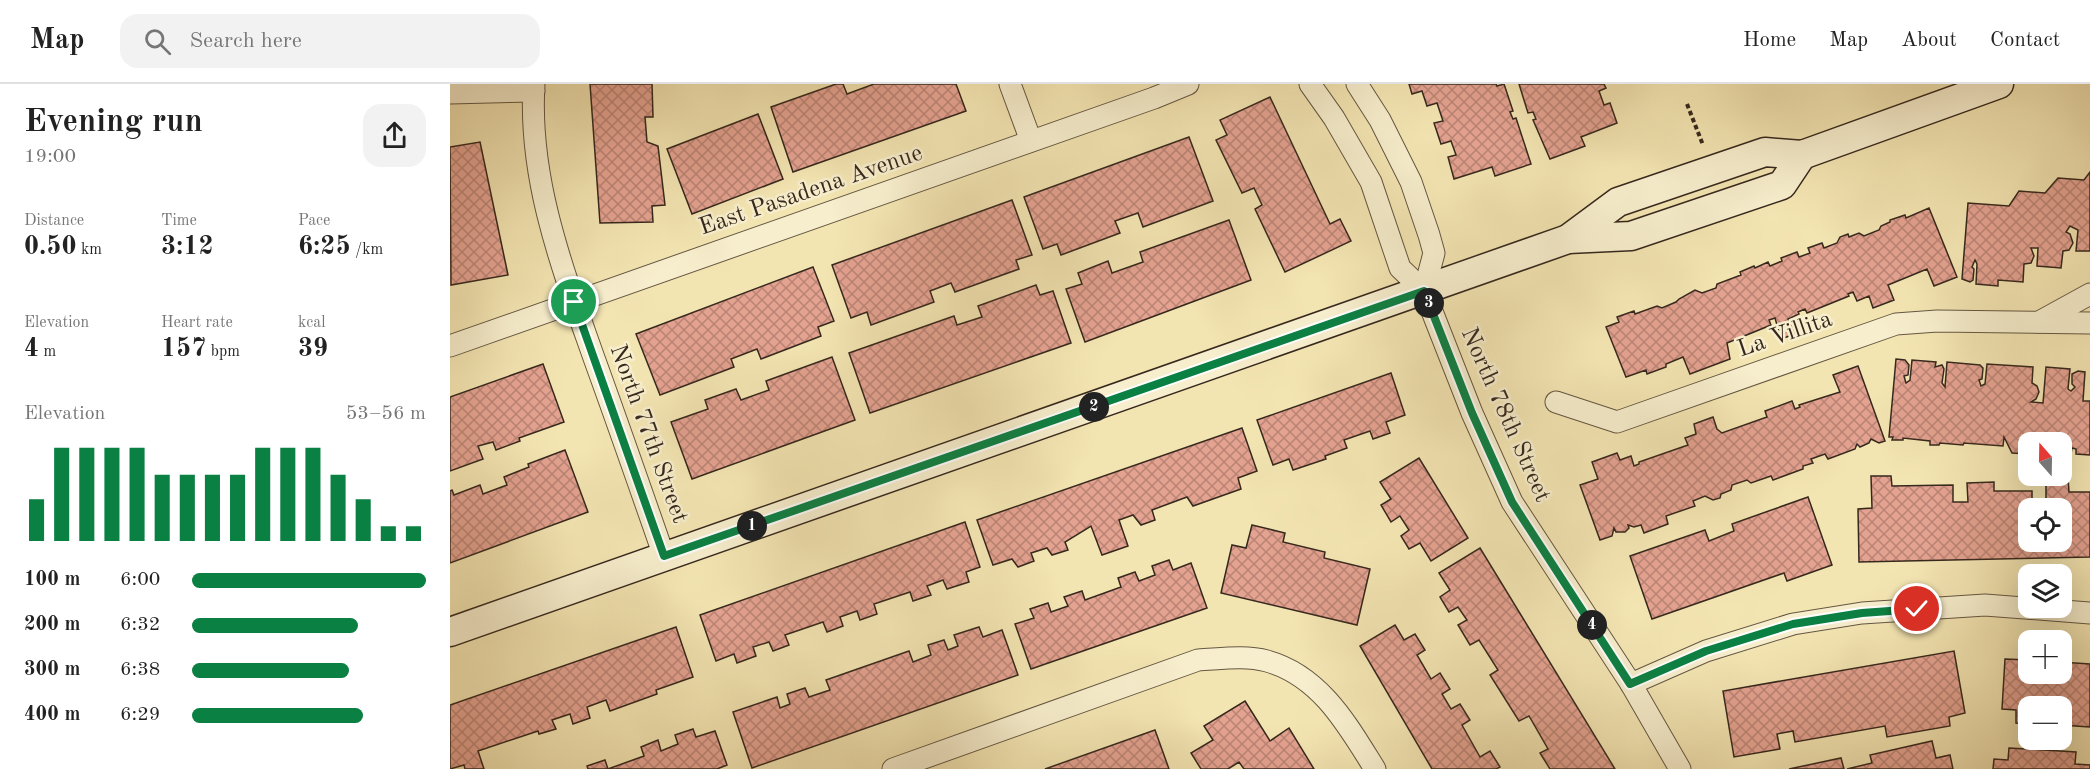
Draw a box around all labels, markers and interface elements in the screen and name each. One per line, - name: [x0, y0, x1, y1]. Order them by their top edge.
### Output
- search box: [120, 14, 540, 68]
- icon: search: [141, 25, 174, 58]
- text: Map: [30, 27, 84, 55]
- text: Search here: [189, 30, 302, 52]
- text: Home: [1743, 30, 1796, 51]
- text: Map: [1829, 30, 1868, 51]
- text: About: [1901, 30, 1957, 51]
- text: Contact: [1990, 30, 2060, 51]
- button: share: [363, 104, 426, 167]
- text: Evening run: [24, 106, 203, 139]
- street label: East Pasadena Avenue: [696, 141, 926, 241]
- text: 19:00: [24, 147, 76, 167]
- text: Distance: [24, 213, 84, 229]
- text: Time: [161, 213, 197, 229]
- text: Pace: [298, 213, 330, 229]
- text: 0.50: [24, 234, 77, 260]
- text: 3:12: [161, 234, 214, 260]
- text: 6:25: [298, 234, 351, 260]
- text: km: [77, 242, 102, 258]
- text: /km: [351, 242, 383, 258]
- pin: [548, 276, 599, 327]
- icon: arrive: [557, 285, 590, 318]
- pin: 3: [1414, 288, 1444, 318]
- text: 3: [1424, 295, 1434, 311]
- street label: La Villita: [1735, 308, 1836, 362]
- text: Elevation: [24, 315, 89, 331]
- text: Heart rate: [161, 315, 233, 331]
- text: kcal: [298, 315, 326, 331]
- street label: North 78th Street: [1456, 324, 1554, 506]
- text: 4: [24, 336, 39, 362]
- text: 157: [161, 336, 206, 362]
- text: 39: [298, 336, 328, 362]
- street label: North 77th Street: [605, 342, 691, 526]
- text: m: [39, 344, 56, 360]
- text: bpm: [206, 344, 240, 360]
- pin: 2: [1079, 392, 1109, 422]
- text: 2: [1089, 399, 1099, 415]
- text: Elevation: [24, 404, 105, 424]
- text: 53–56 m: [346, 404, 426, 424]
- north arrow: [2018, 432, 2072, 486]
- map controls: [2018, 432, 2072, 750]
- button: locate: [2018, 498, 2072, 552]
- pin: 1: [737, 511, 767, 541]
- text: 1: [747, 518, 757, 534]
- button: layers: [2018, 564, 2072, 618]
- text: 100 m: [24, 570, 80, 590]
- text: 6:00: [120, 570, 160, 590]
- pin: [1891, 583, 1942, 634]
- icon: check: [1900, 592, 1933, 625]
- pin: 4: [1577, 610, 1607, 640]
- text: 200 m: [24, 615, 80, 635]
- text: 6:32: [120, 615, 160, 635]
- text: 4: [1587, 617, 1597, 633]
- button: +: [2018, 630, 2072, 684]
- text: 300 m: [24, 660, 80, 680]
- text: 6:38: [120, 660, 160, 680]
- button: −: [2018, 696, 2072, 750]
- text: 400 m: [24, 705, 80, 725]
- text: 6:29: [120, 705, 160, 725]

